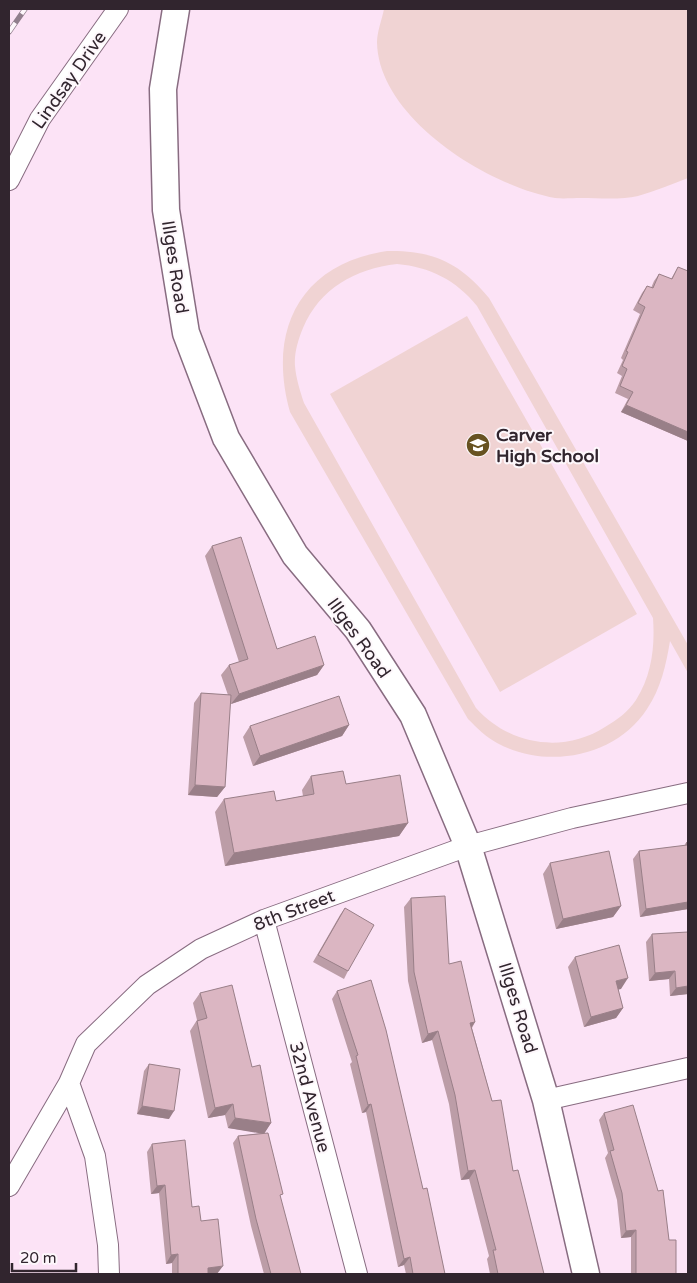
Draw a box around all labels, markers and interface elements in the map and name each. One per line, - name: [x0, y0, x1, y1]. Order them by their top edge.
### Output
- street label: Lindsay Drive: [27, 27, 111, 133]
- street label: Illges Road: [157, 219, 193, 315]
- place label: Carver High School: [496, 424, 599, 467]
- school or university icon: Carver High School: [465, 432, 491, 458]
- street label: Illges Road: [322, 594, 396, 682]
- street label: 8th Street: [250, 884, 338, 936]
- street label: Illges Road: [494, 960, 542, 1056]
- street label: 32nd Avenue: [285, 1039, 335, 1155]
- scale bar: [12, 1240, 76, 1272]
- text: 20 m: [20, 1249, 57, 1267]

